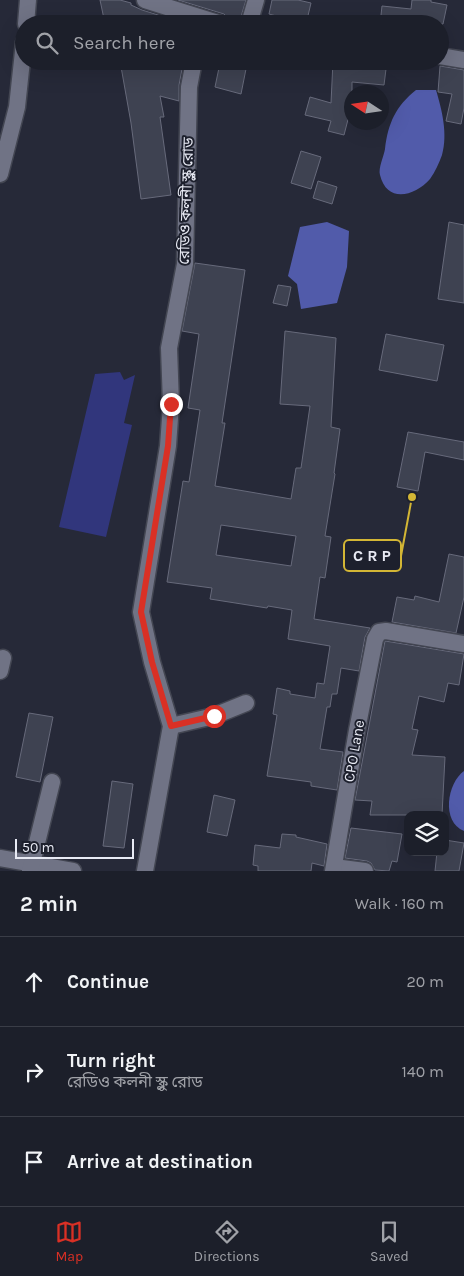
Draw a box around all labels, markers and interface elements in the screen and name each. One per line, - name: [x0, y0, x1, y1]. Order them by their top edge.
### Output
- search box: [15, 15, 449, 70]
- icon: search: [33, 29, 61, 57]
- text: Search here: [73, 32, 175, 54]
- north arrow: [344, 85, 389, 130]
- street label: রেডিও কলনী স্কুল রোড: [175, 137, 197, 265]
- route end: [160, 393, 183, 416]
- callout: C R P: [344, 540, 401, 571]
- text: C R P: [353, 546, 391, 565]
- route start: [203, 705, 226, 728]
- street label: CPO Lane: [340, 719, 368, 783]
- map controls: [404, 811, 449, 856]
- button: layers: [404, 811, 449, 856]
- scale bar: [15, 836, 134, 859]
- text: 50 m: [22, 839, 55, 856]
- text: 2 min: [20, 892, 78, 916]
- text: Walk · 160 m: [355, 894, 444, 913]
- icon: ahead: [20, 968, 48, 996]
- text: Continue: [67, 971, 149, 993]
- text: 20 m: [406, 972, 444, 991]
- text: Turn right: [67, 1050, 156, 1072]
- icon: right: [20, 1058, 48, 1086]
- text: 140 m: [402, 1062, 444, 1081]
- text: রেডিও কলনী স্কুল রোড: [67, 1072, 203, 1091]
- icon: arrive: [20, 1148, 48, 1176]
- text: Arrive at destination: [67, 1151, 253, 1173]
- tab: Map: [55, 1218, 83, 1265]
- tab: Directions: [194, 1218, 260, 1265]
- tab: Saved: [370, 1218, 409, 1265]

